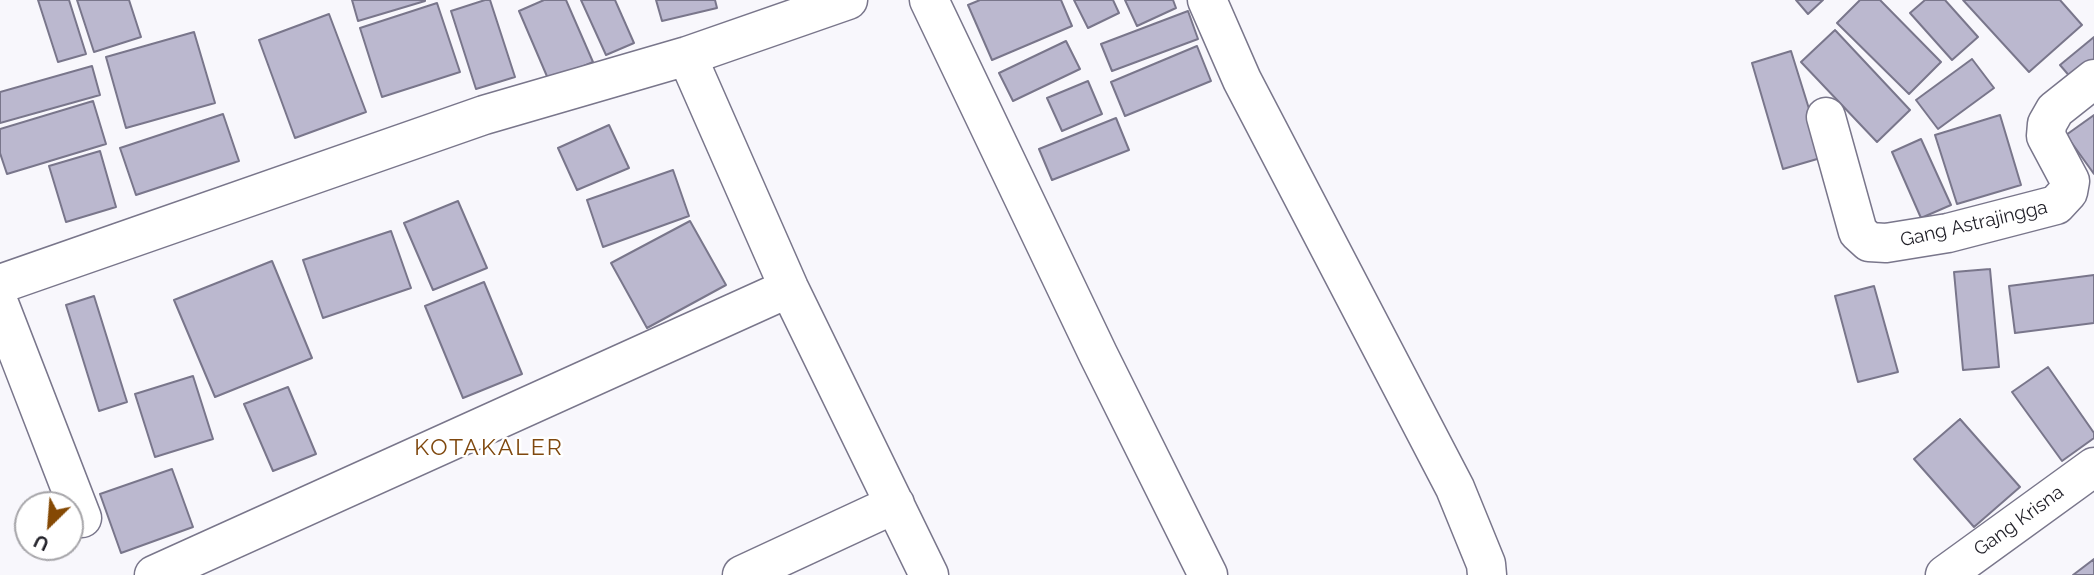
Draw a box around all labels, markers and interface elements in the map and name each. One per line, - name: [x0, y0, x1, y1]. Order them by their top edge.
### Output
- street label: Gang Astrajingga: [1898, 196, 2050, 252]
- district label: KOTAKALER: [415, 434, 563, 462]
- street label: Gang Krisna: [1970, 481, 2068, 561]
- north arrow: [14, 491, 84, 561]
- text: U: [30, 530, 52, 556]

